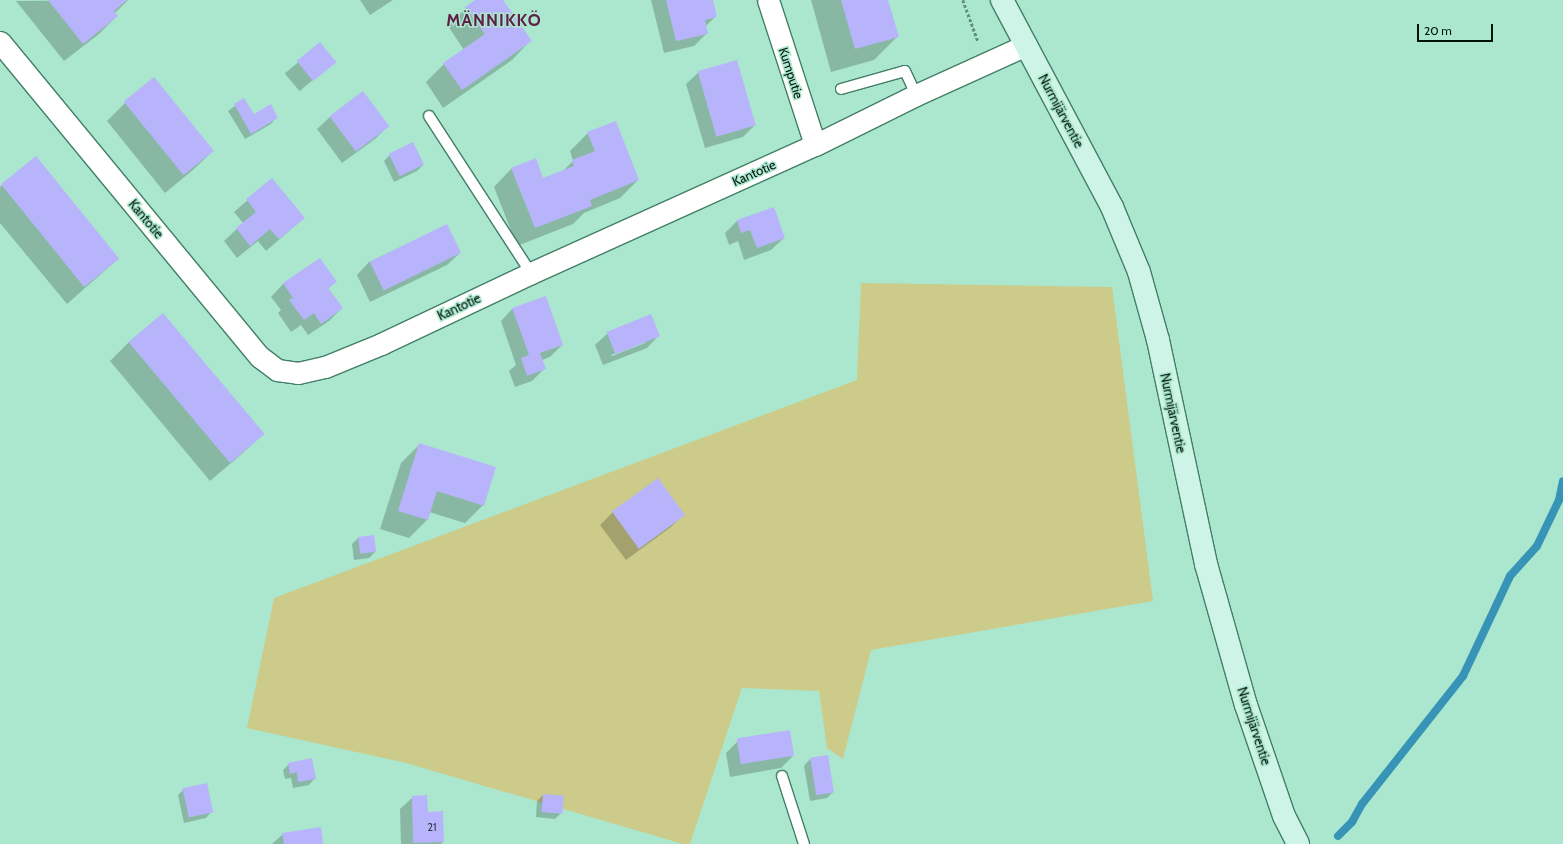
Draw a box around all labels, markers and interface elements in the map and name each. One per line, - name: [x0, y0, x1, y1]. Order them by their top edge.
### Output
- district label: MÄNNIKKÖ: [446, 11, 542, 31]
- scale bar: [1419, 16, 1495, 42]
- text: 20 m: [1424, 23, 1452, 38]
- street label: Kumputie: [775, 45, 807, 101]
- street label: Nurmijärventie: [1035, 72, 1087, 150]
- street label: Kantotie: [730, 157, 778, 189]
- street label: Kantotie: [125, 196, 167, 242]
- street label: Kantotie: [435, 290, 483, 324]
- street label: Nurmijärventie: [1157, 372, 1189, 454]
- street label: Nurmijärventie: [1234, 685, 1274, 767]
- house number: 21: [427, 820, 437, 834]

